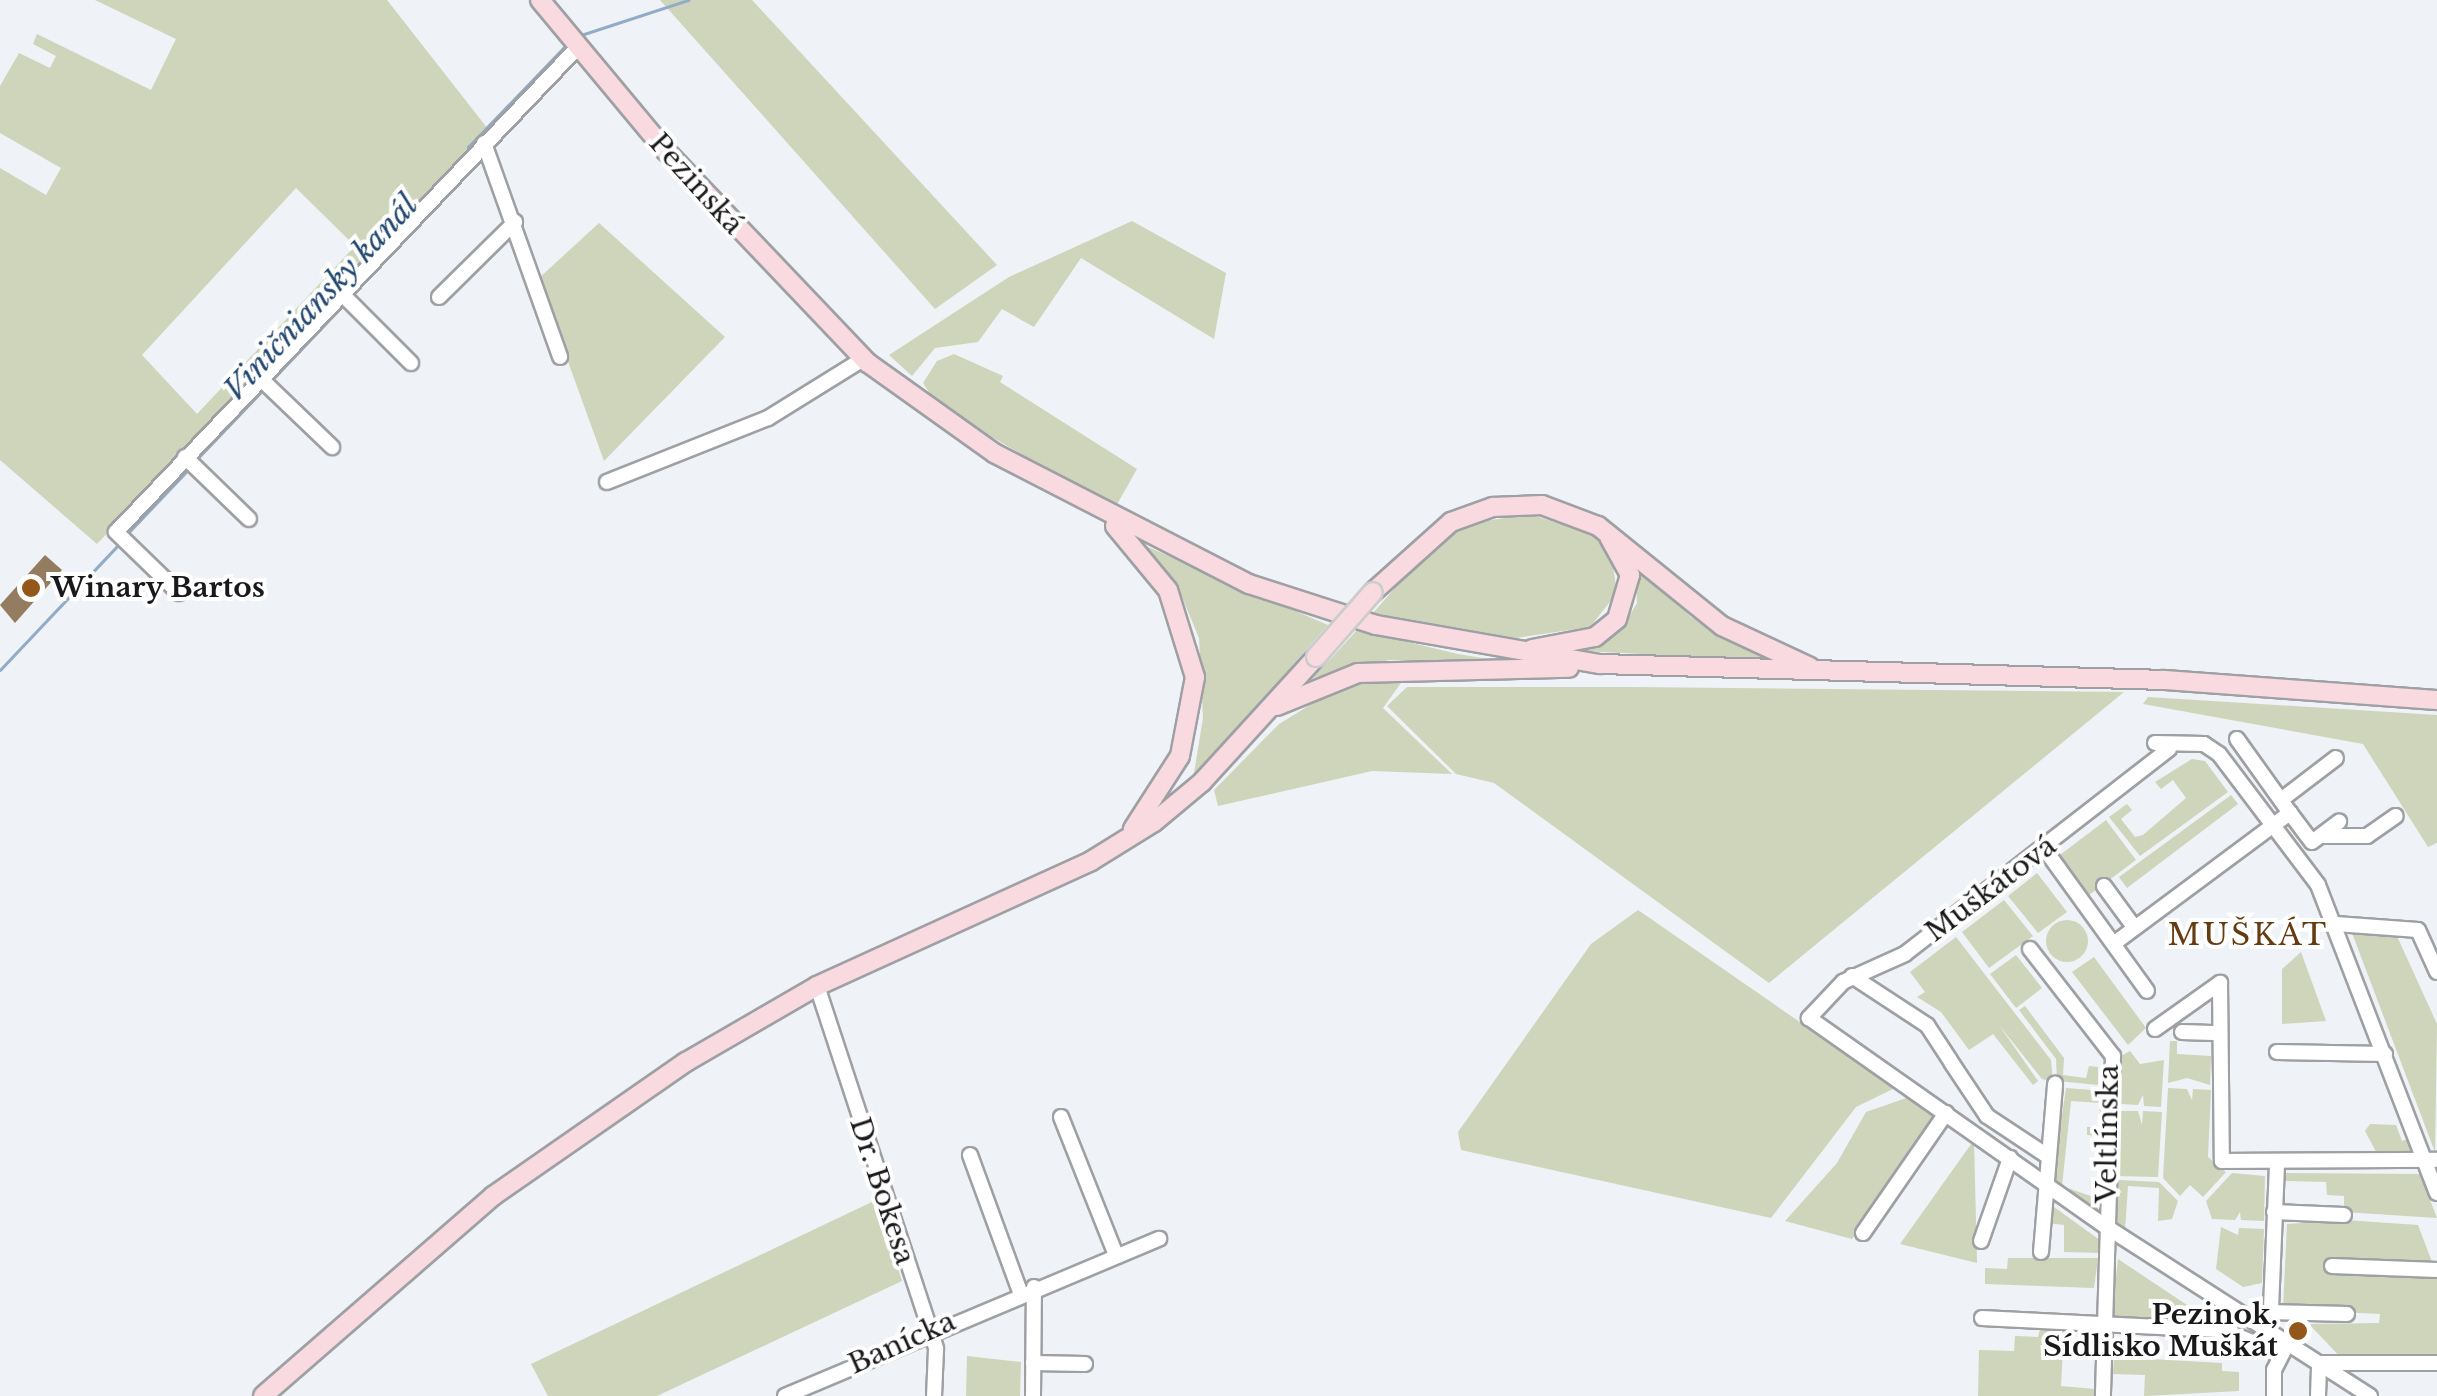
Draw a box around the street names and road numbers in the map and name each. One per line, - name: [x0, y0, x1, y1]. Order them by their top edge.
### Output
- street label: Pezinská: [642, 127, 750, 241]
- street label: Muškátová: [1919, 829, 2063, 949]
- street label: Veltlínska: [2090, 1064, 2126, 1204]
- street label: Dr. Bokesa: [842, 1113, 922, 1269]
- street label: Banícka: [843, 1305, 961, 1381]

